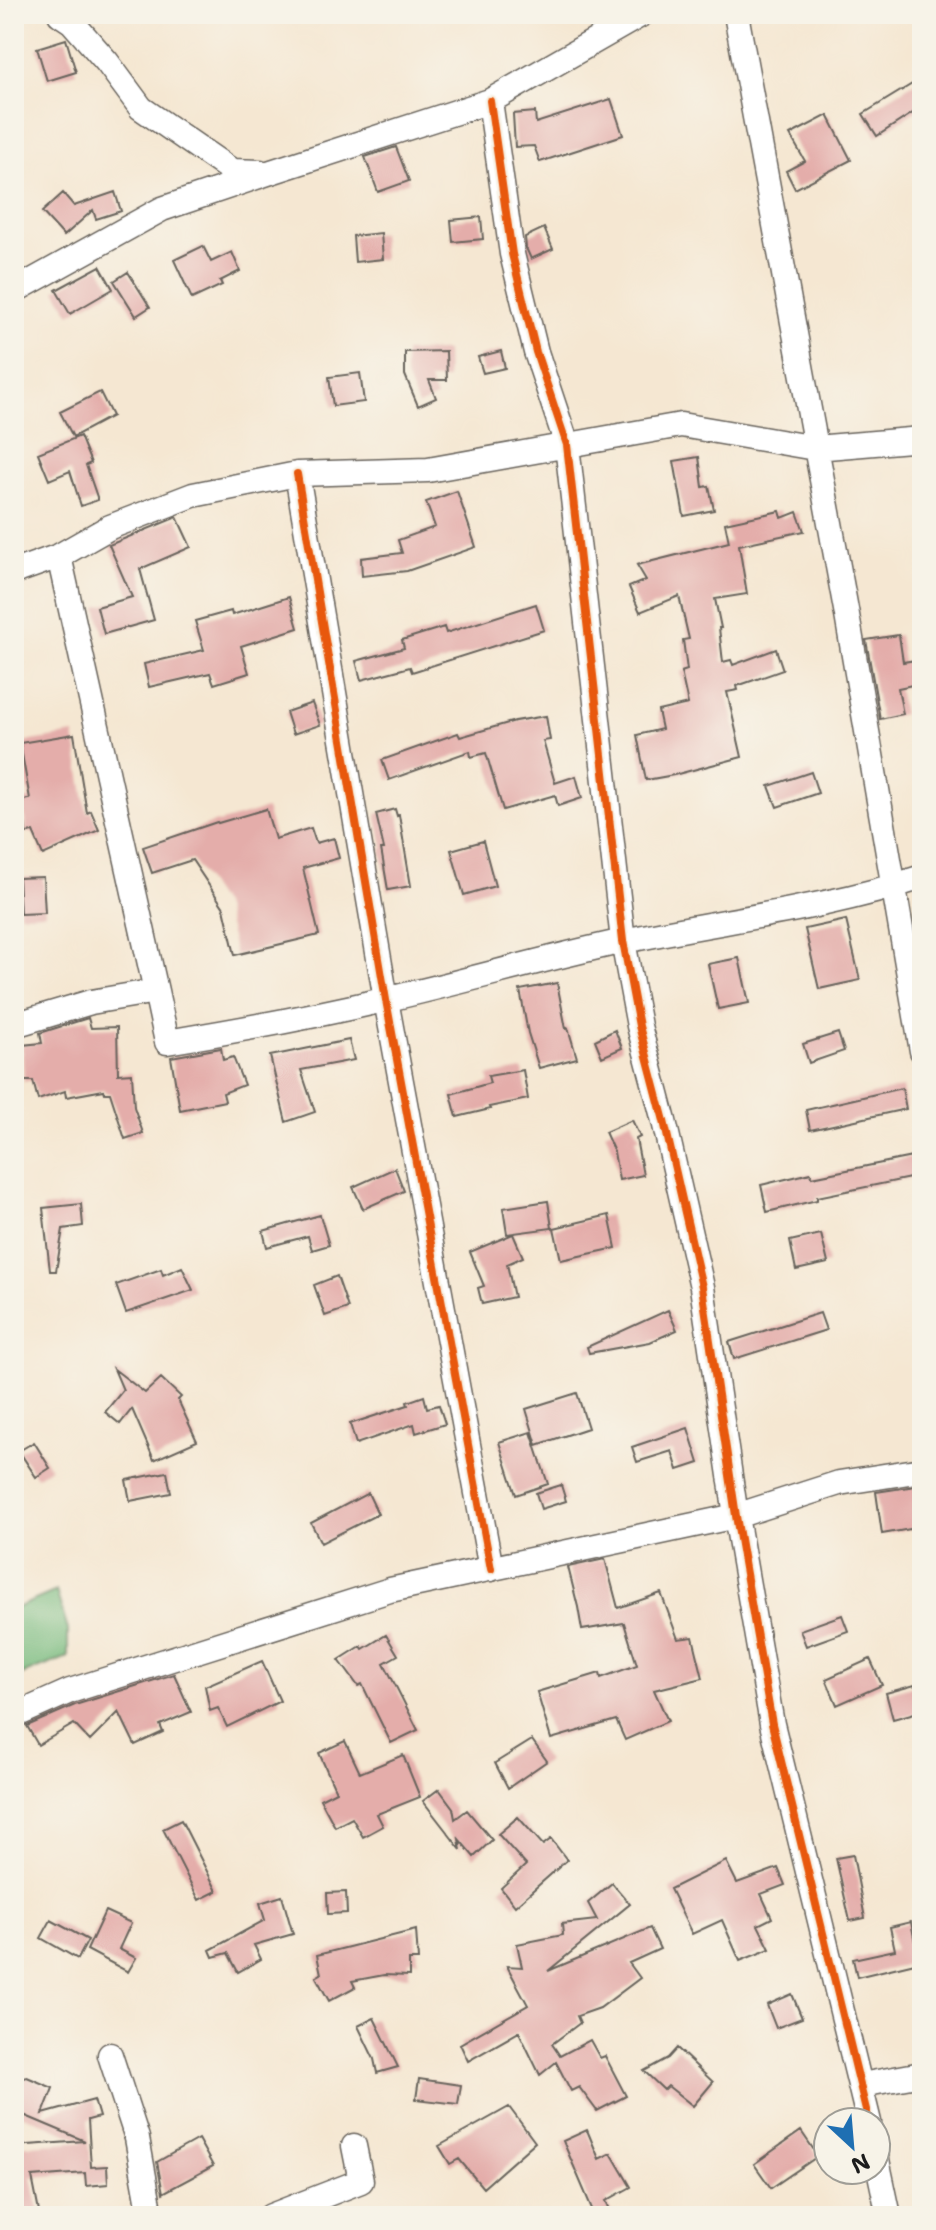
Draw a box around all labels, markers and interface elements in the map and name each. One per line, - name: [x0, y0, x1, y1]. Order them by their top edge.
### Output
- north arrow: [812, 2106, 892, 2186]
- text: N: [846, 2147, 875, 2180]

